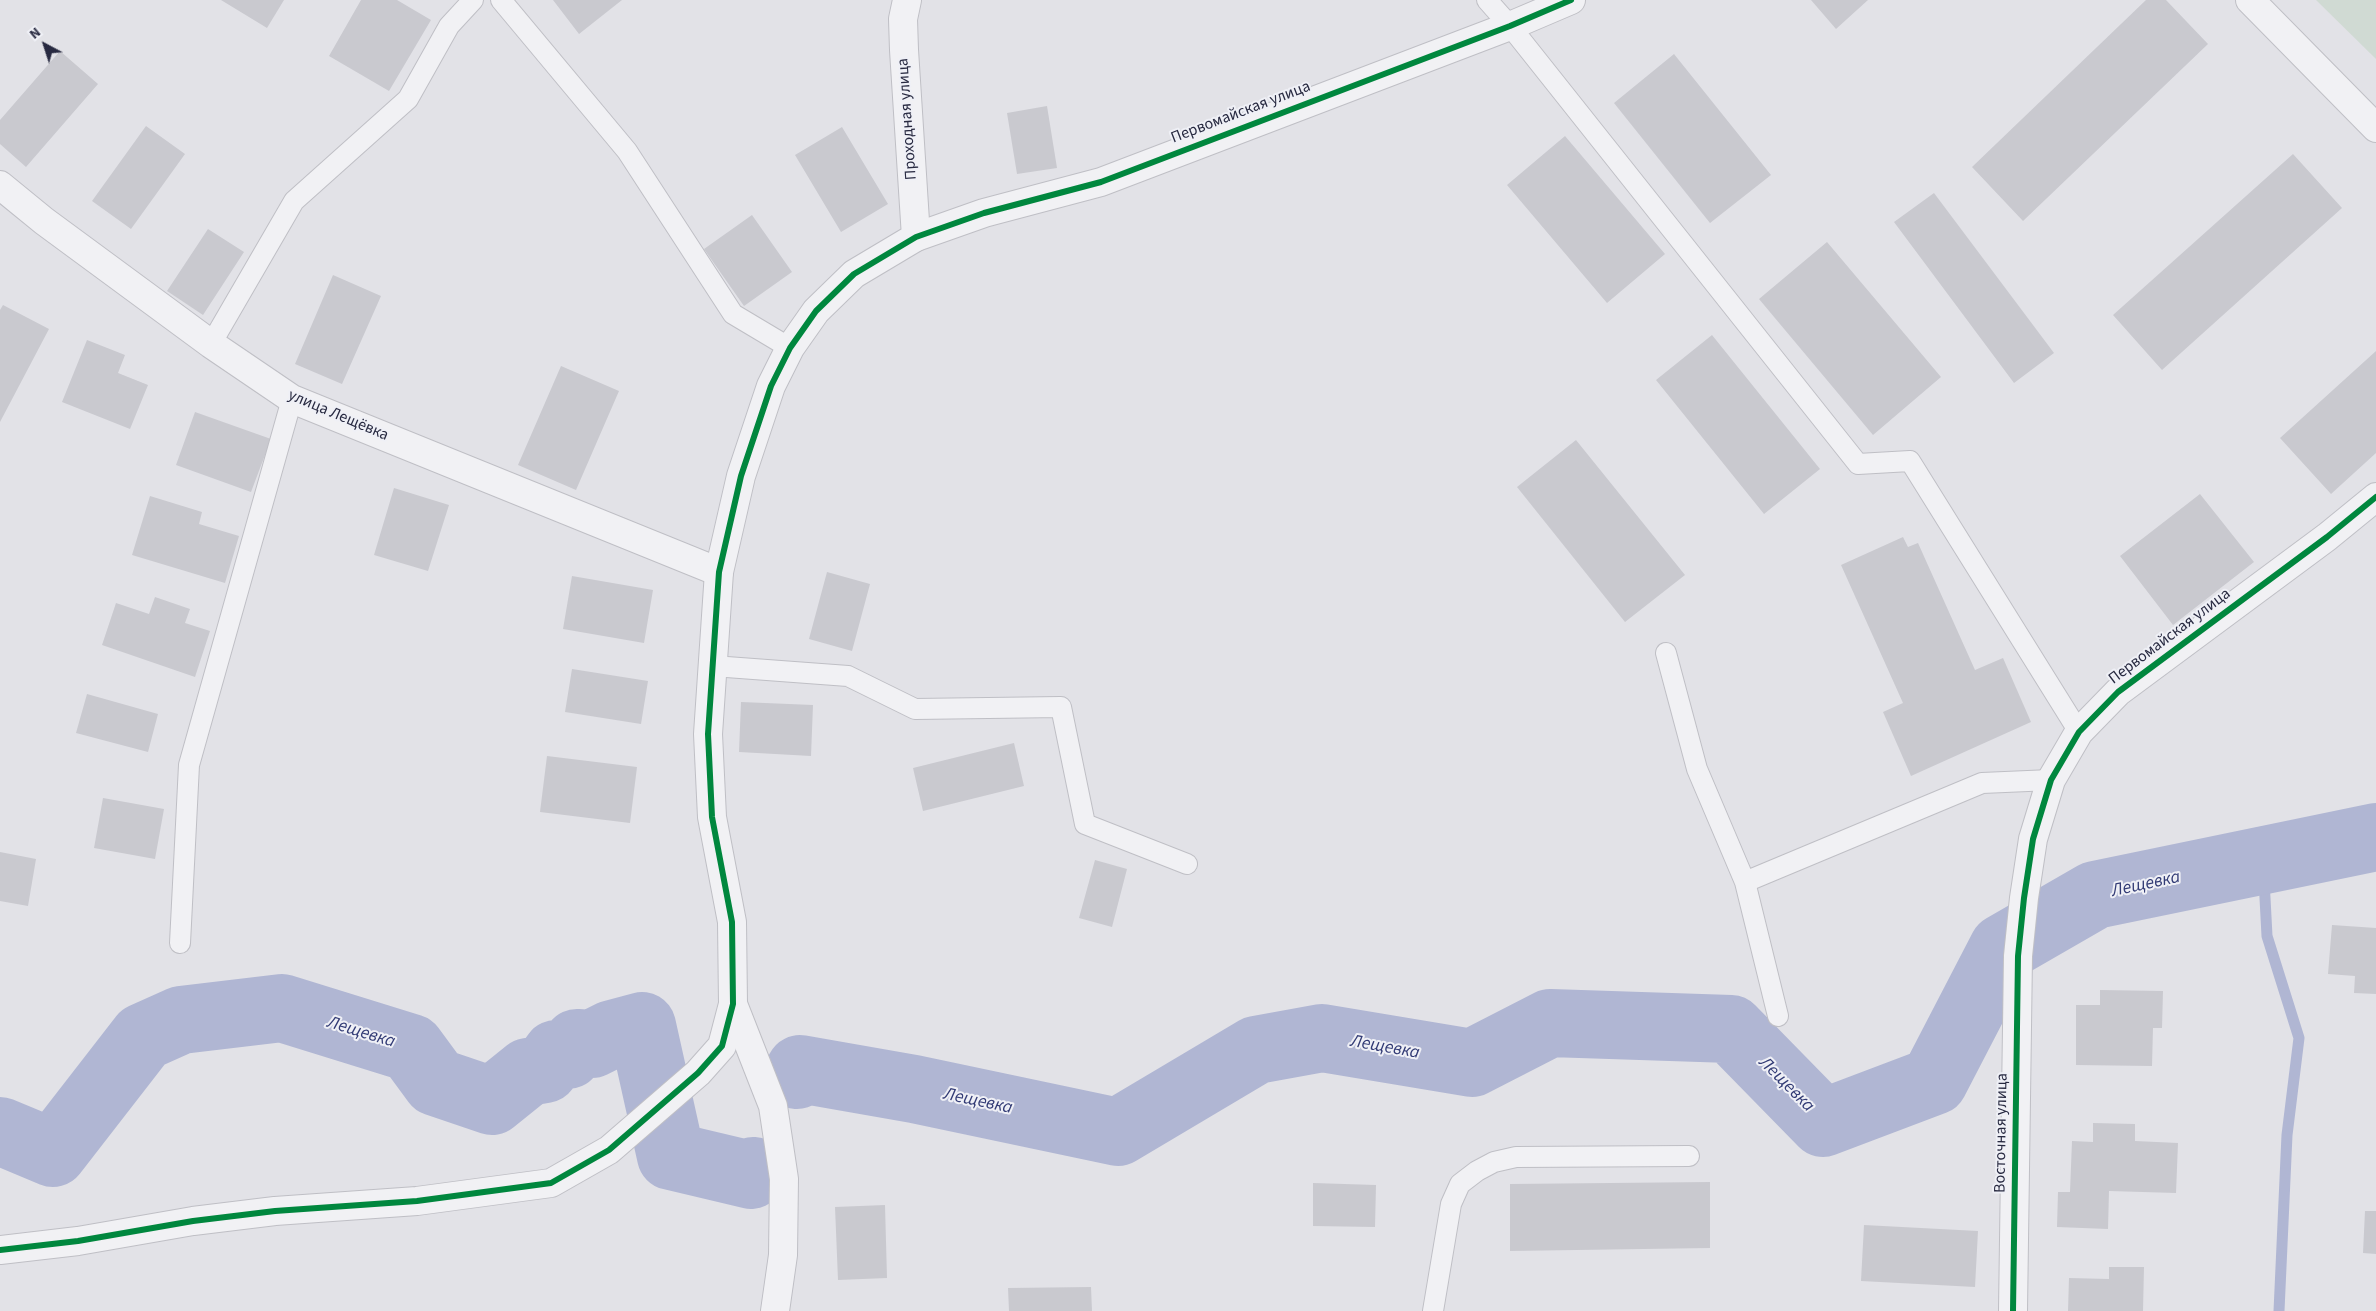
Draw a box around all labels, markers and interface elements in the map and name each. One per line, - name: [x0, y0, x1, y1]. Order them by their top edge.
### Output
- north arrow: [20, 20, 70, 70]
- text: N: [25, 23, 45, 44]
- street label: Проходная улица: [894, 57, 922, 181]
- street label: Первомайская улица: [1169, 78, 1313, 148]
- street label: улица Лещёвка: [285, 386, 391, 446]
- street label: Первомайская улица: [2105, 585, 2235, 689]
- water label: Лещевка: [2110, 867, 2182, 903]
- water label: Лещевка: [325, 1012, 397, 1054]
- water label: Лещевка: [1349, 1031, 1421, 1065]
- water label: Лещевка: [1754, 1053, 1818, 1117]
- street label: Восточная улица: [1991, 1073, 2013, 1193]
- water label: Лещевка: [942, 1084, 1014, 1120]

